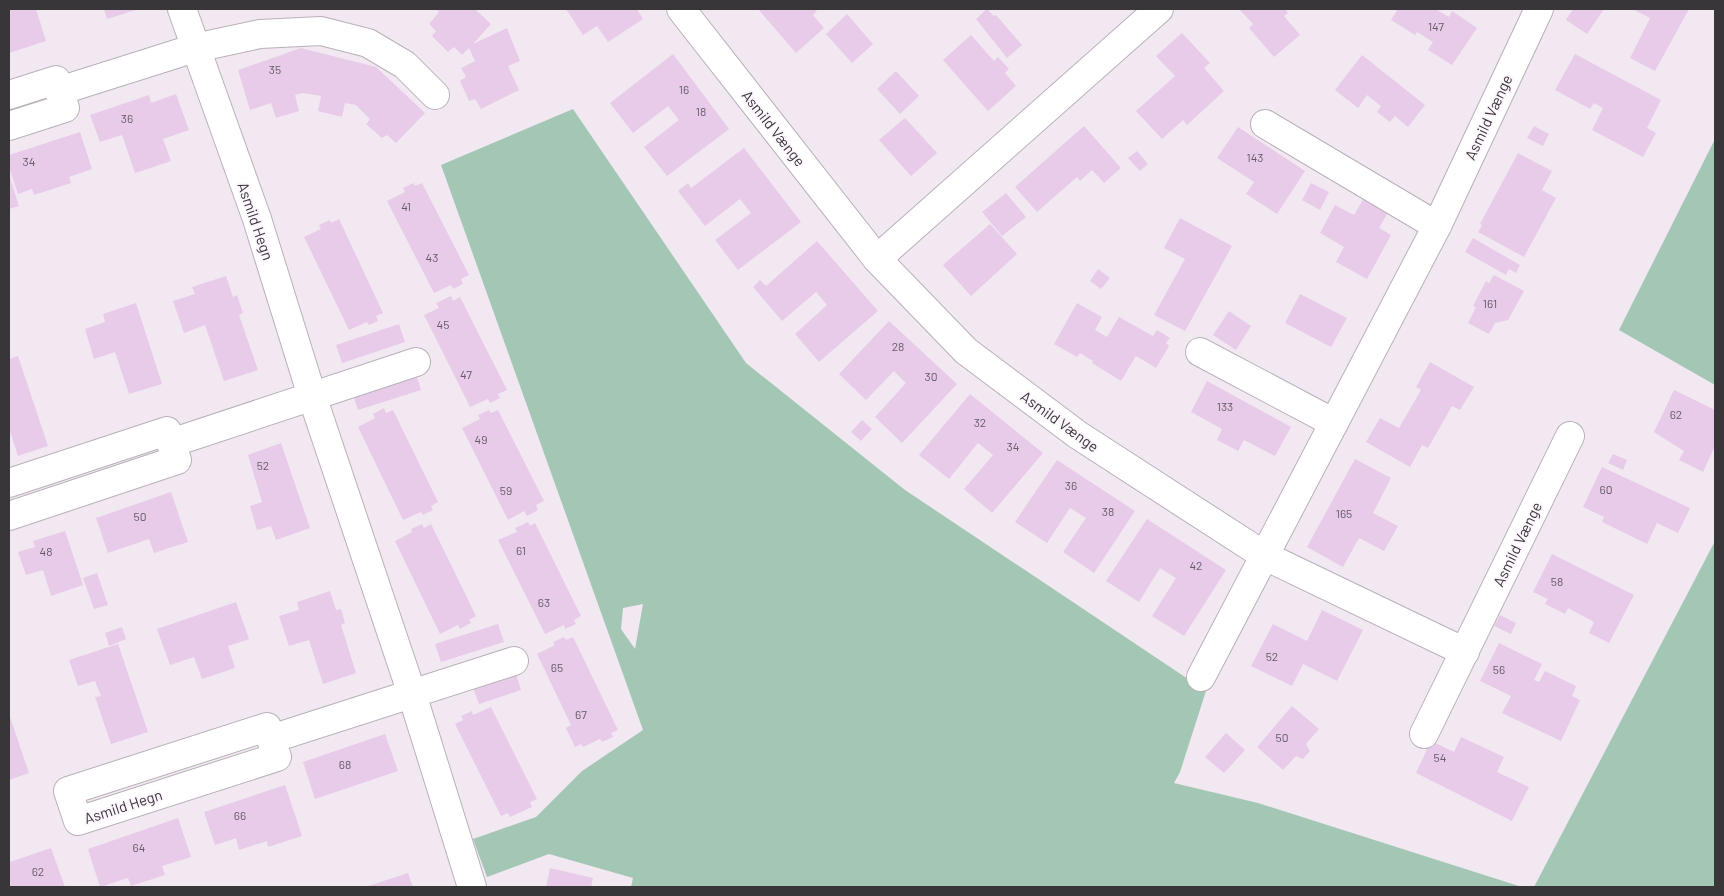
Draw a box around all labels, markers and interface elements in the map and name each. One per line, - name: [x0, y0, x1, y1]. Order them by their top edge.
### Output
- house number: 147: [1428, 19, 1444, 33]
- house number: 35: [269, 62, 281, 76]
- street label: Asmild Vænge: [1460, 72, 1516, 162]
- house number: 16: [679, 82, 689, 96]
- street label: Asmild Vænge: [739, 86, 809, 170]
- house number: 18: [696, 104, 706, 118]
- house number: 36: [121, 111, 133, 125]
- house number: 143: [1247, 150, 1264, 164]
- house number: 34: [23, 154, 35, 168]
- street label: Asmild Hegn: [234, 180, 278, 262]
- house number: 41: [401, 199, 411, 213]
- house number: 43: [426, 250, 438, 264]
- house number: 161: [1483, 296, 1497, 310]
- house number: 45: [437, 317, 449, 331]
- house number: 28: [892, 339, 904, 353]
- house number: 47: [460, 367, 472, 381]
- house number: 30: [925, 369, 937, 383]
- street label: Asmild Vænge: [1018, 387, 1102, 455]
- house number: 133: [1217, 399, 1233, 413]
- house number: 62: [1670, 407, 1682, 421]
- house number: 32: [974, 415, 986, 429]
- house number: 49: [475, 432, 487, 446]
- house number: 34: [1007, 439, 1019, 453]
- house number: 52: [257, 458, 269, 472]
- house number: 36: [1065, 478, 1077, 492]
- house number: 60: [1600, 482, 1612, 496]
- house number: 59: [500, 483, 512, 497]
- street label: Asmild Vænge: [1489, 499, 1545, 589]
- house number: 38: [1102, 504, 1114, 518]
- house number: 165: [1336, 506, 1352, 520]
- house number: 50: [134, 509, 146, 523]
- house number: 61: [516, 543, 526, 557]
- house number: 48: [40, 544, 52, 558]
- house number: 42: [1189, 558, 1203, 572]
- house number: 58: [1551, 574, 1563, 588]
- house number: 63: [538, 595, 550, 609]
- house number: 52: [1266, 649, 1278, 663]
- house number: 65: [551, 660, 563, 674]
- house number: 56: [1493, 662, 1505, 676]
- house number: 67: [575, 707, 587, 721]
- house number: 50: [1276, 730, 1288, 744]
- house number: 54: [1434, 750, 1446, 764]
- house number: 68: [339, 757, 351, 771]
- street label: Asmild Hegn: [82, 785, 164, 827]
- house number: 66: [234, 808, 246, 822]
- house number: 64: [133, 840, 145, 854]
- house number: 62: [32, 864, 44, 878]

